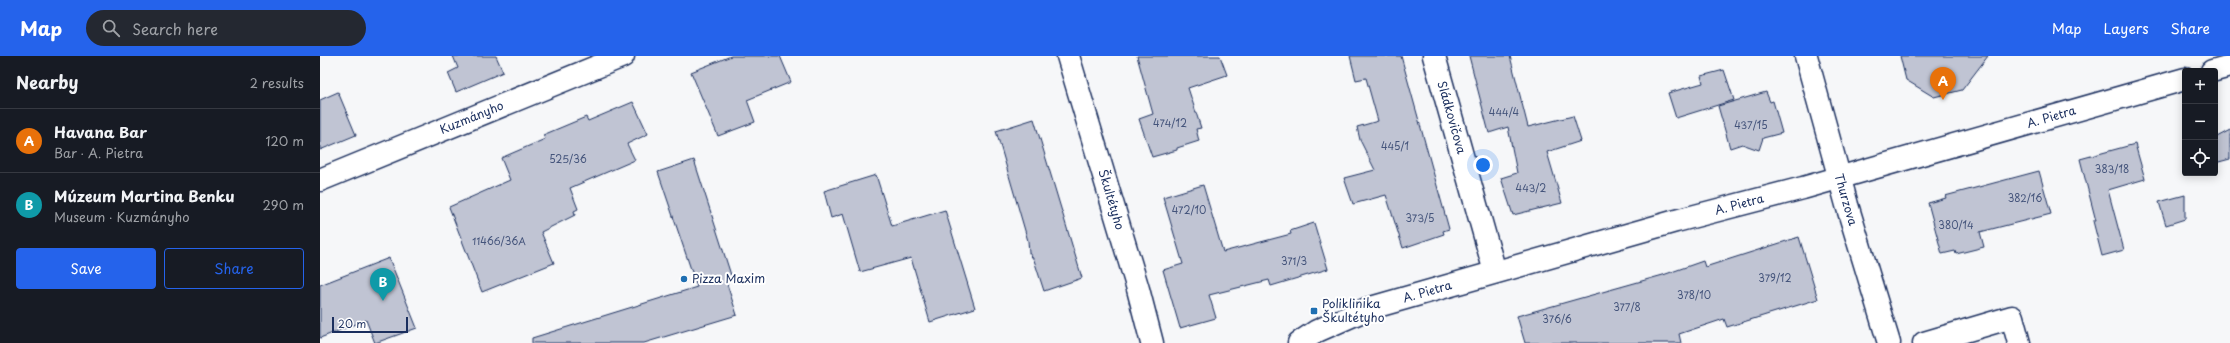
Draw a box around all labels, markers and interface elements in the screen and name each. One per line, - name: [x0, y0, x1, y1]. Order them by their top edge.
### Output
- search box: [86, 10, 366, 46]
- text: Map: [20, 14, 62, 42]
- icon: search: [100, 17, 122, 39]
- text: Search here: [132, 17, 218, 40]
- text: Map: [2052, 18, 2082, 39]
- text: Layers: [2104, 18, 2149, 39]
- text: Share: [2171, 18, 2210, 39]
- pin: A: [1930, 67, 1956, 100]
- map controls: [2182, 68, 2218, 176]
- button: +: [2182, 68, 2218, 104]
- text: Nearby: [16, 69, 78, 95]
- text: 2 results: [250, 73, 304, 92]
- street label: Sládkovičova: [1433, 79, 1471, 156]
- street label: Kuzmányho: [437, 96, 506, 138]
- street label: A. Pietra: [2024, 100, 2078, 132]
- house number: 444/4: [1489, 104, 1520, 119]
- button: −: [2182, 104, 2218, 140]
- house number: 474/12: [1153, 115, 1187, 130]
- house number: 437/15: [1734, 117, 1768, 132]
- text: Havana Bar: [54, 120, 147, 143]
- text: A: [24, 131, 34, 150]
- text: 120 m: [265, 131, 304, 150]
- house number: 445/1: [1381, 138, 1409, 153]
- button: locate: [2182, 140, 2218, 176]
- text: Bar · A. Pietra: [54, 143, 143, 162]
- house number: 525/36: [549, 151, 587, 166]
- your location: [1473, 155, 1493, 175]
- house number: 383/18: [2095, 161, 2129, 176]
- street label: Škultétyho: [1095, 167, 1130, 232]
- street label: Thurzova: [1831, 171, 1863, 228]
- house number: 443/2: [1516, 180, 1546, 195]
- text: Múzeum Martina Benku: [54, 184, 235, 207]
- street label: A. Pietra: [1712, 188, 1766, 219]
- house number: 382/16: [2008, 190, 2042, 205]
- text: B: [25, 195, 33, 214]
- text: 290 m: [263, 195, 304, 214]
- house number: 472/10: [1172, 202, 1206, 217]
- text: Museum · Kuzmányho: [54, 207, 190, 226]
- house number: 373/5: [1405, 210, 1435, 225]
- house number: 380/14: [1938, 217, 1974, 232]
- house number: 11466/36A: [472, 233, 526, 248]
- button: Save: [16, 248, 156, 289]
- button: Share: [164, 248, 304, 289]
- house number: 371/3: [1281, 253, 1307, 268]
- pin: B: [370, 268, 396, 301]
- place label: Pizza Maxim: [692, 269, 765, 287]
- house number: 379/12: [1758, 270, 1792, 285]
- marker: Pizza Maxim: [679, 274, 689, 284]
- street label: A. Pietra: [1400, 275, 1454, 306]
- house number: 378/10: [1677, 287, 1711, 302]
- place label: Poliklinika Škultétyho: [1322, 294, 1385, 326]
- house number: 377/8: [1613, 299, 1641, 314]
- marker: Poliklinika Škultétyho: [1309, 306, 1319, 316]
- house number: 376/6: [1542, 311, 1572, 326]
- scale bar: [332, 315, 408, 334]
- text: 20 m: [338, 315, 366, 332]

